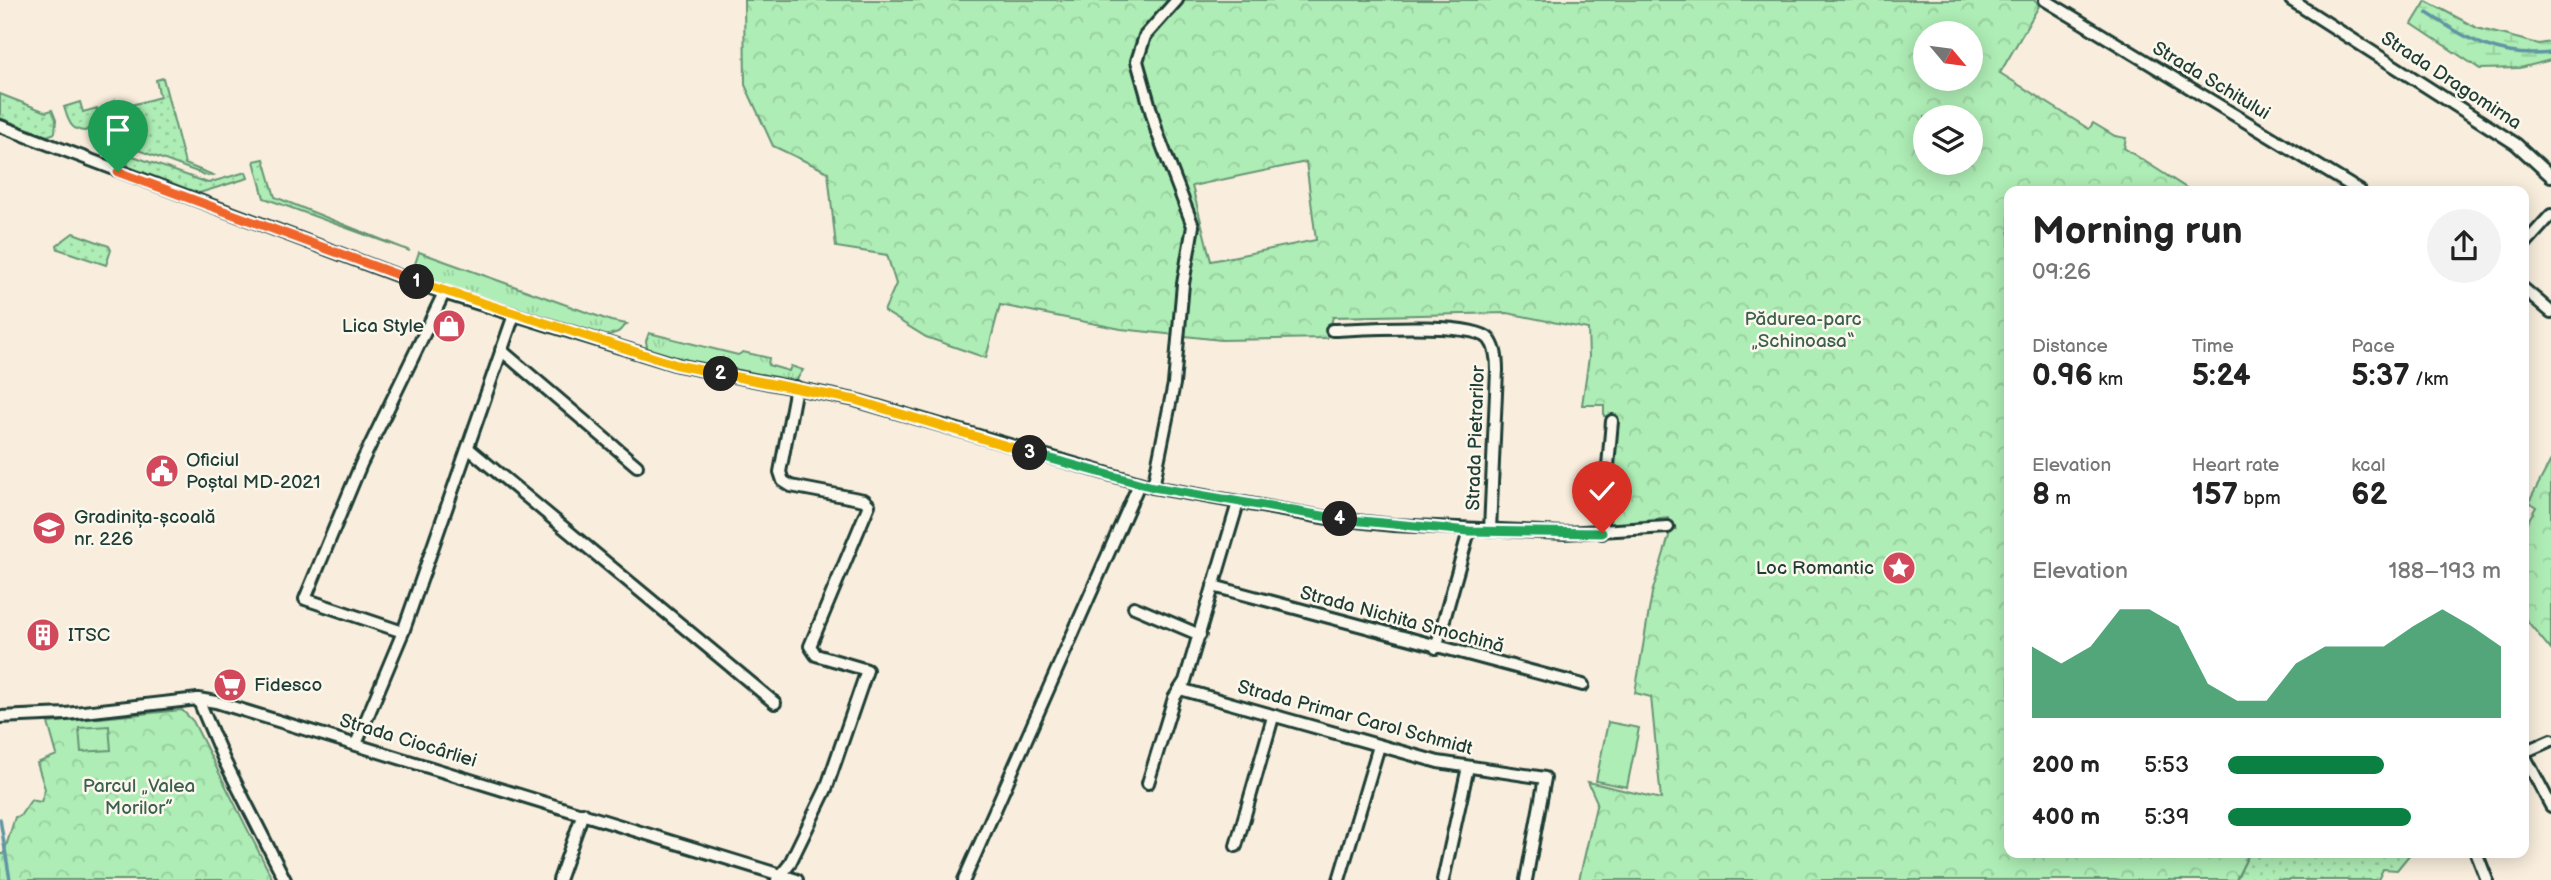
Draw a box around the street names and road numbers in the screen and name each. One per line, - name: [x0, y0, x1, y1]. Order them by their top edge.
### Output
- street label: Strada Dragomirna: [2377, 27, 2525, 135]
- street label: Strada Schitului: [2148, 37, 2274, 125]
- street label: Strada Pietrarilor: [1462, 364, 1490, 511]
- street label: Strada Nichita Smochină: [1297, 582, 1507, 658]
- street label: Strada Primar Carol Schmidt: [1235, 676, 1475, 761]
- street label: Strada Ciocârliei: [337, 709, 479, 773]

